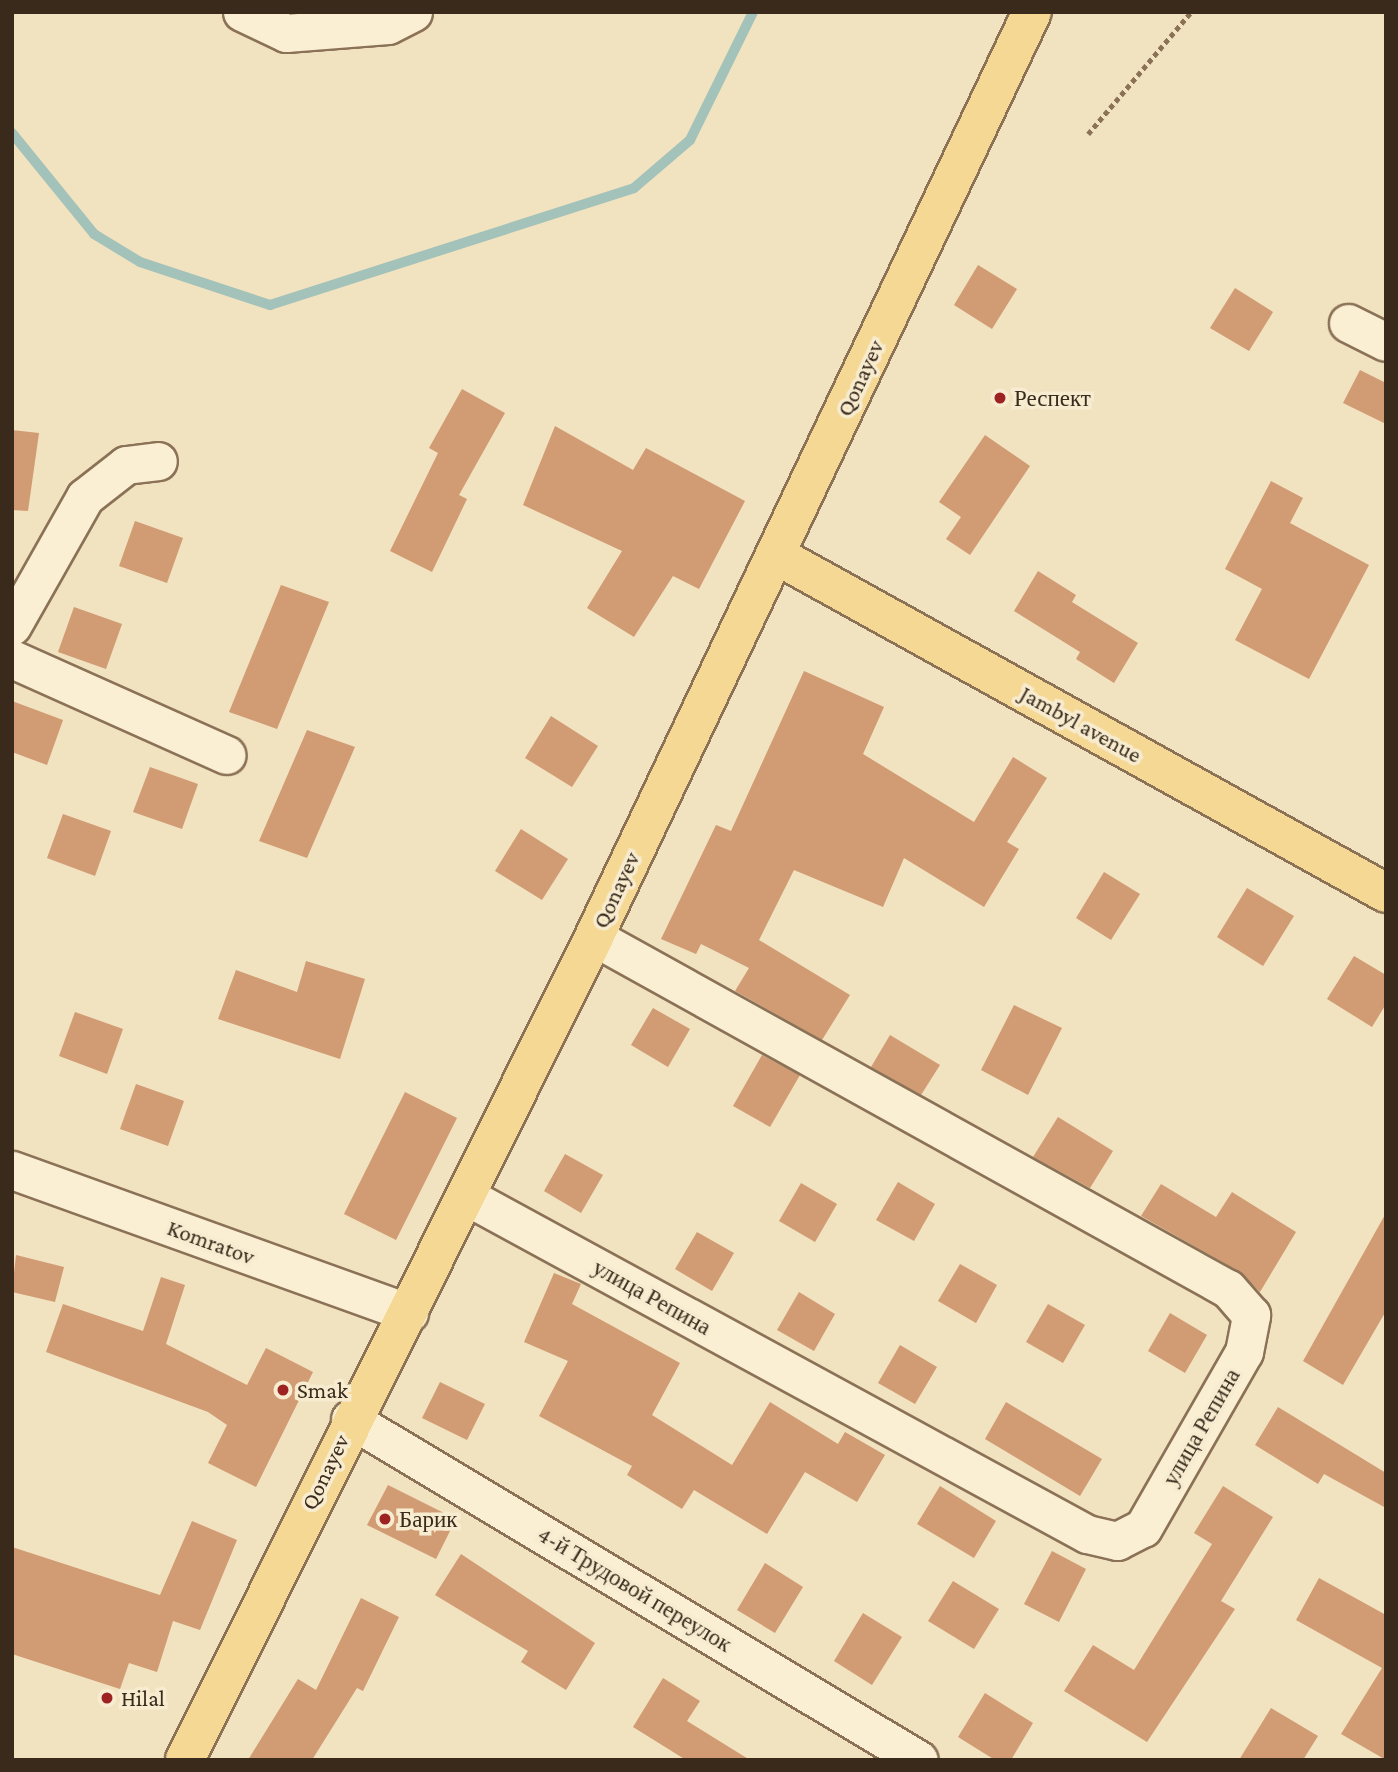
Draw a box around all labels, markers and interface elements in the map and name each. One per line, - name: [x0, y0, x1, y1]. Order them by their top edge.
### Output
- street label: Qonayev: [830, 336, 890, 420]
- place label: Респект: [1014, 384, 1091, 412]
- marker: Респект: [992, 390, 1008, 406]
- street label: Jambyl avenue: [1016, 679, 1146, 769]
- street label: Qonayev: [586, 848, 646, 932]
- street label: Komratov: [164, 1214, 258, 1270]
- street label: улица Репина: [588, 1253, 716, 1341]
- street label: улица Репина: [1156, 1363, 1246, 1491]
- place label: Smak: [297, 1376, 348, 1404]
- marker: Smak: [275, 1382, 291, 1398]
- street label: Qonayev: [295, 1430, 355, 1514]
- place label: Барик: [399, 1505, 457, 1533]
- marker: Барик: [377, 1511, 393, 1527]
- street label: 4-й Трудовой переулок: [533, 1520, 737, 1658]
- place label: Hilal: [121, 1684, 165, 1712]
- marker: Hilal: [99, 1690, 115, 1706]

